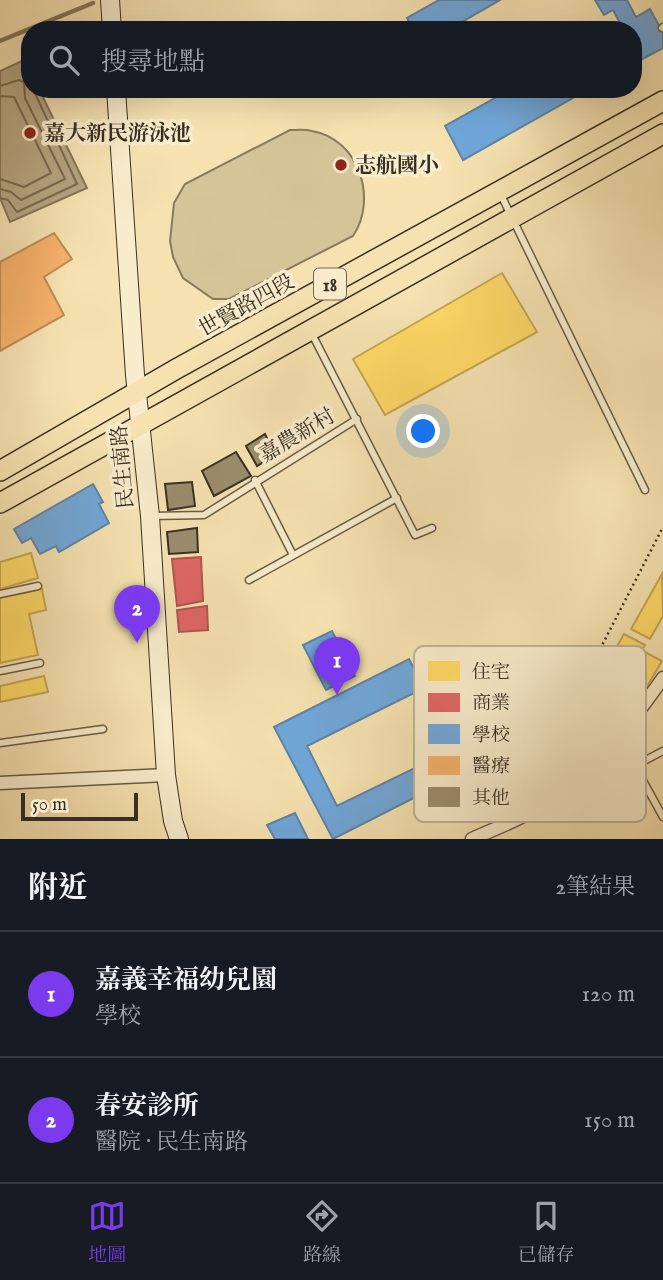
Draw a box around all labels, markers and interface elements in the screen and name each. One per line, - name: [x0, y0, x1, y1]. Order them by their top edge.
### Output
- search box: [21, 21, 642, 98]
- icon: search: [45, 41, 83, 79]
- text: 搜尋地點: [101, 46, 205, 79]
- place label: 嘉大新民游泳池: [44, 121, 191, 148]
- marker: 嘉大新民游泳池: [22, 125, 38, 141]
- place label: 志航國小: [355, 153, 439, 180]
- marker: 志航國小: [333, 157, 349, 173]
- road number: 18: [314, 268, 346, 300]
- street label: 世賢路四段: [194, 269, 299, 344]
- street label: 嘉農新村: [255, 403, 341, 469]
- your location: [406, 414, 440, 448]
- street label: 民生南路: [106, 424, 141, 510]
- pin: 2: [114, 585, 160, 643]
- pin: 1: [314, 637, 360, 695]
- legend: [414, 646, 646, 822]
- text: 住宅: [472, 661, 510, 685]
- text: 商業: [472, 692, 510, 716]
- text: 學校: [472, 724, 510, 748]
- text: 醫療: [472, 755, 510, 779]
- text: 其他: [472, 787, 510, 811]
- scale bar: [21, 790, 138, 822]
- text: 50 m: [32, 793, 67, 817]
- text: 附近: [28, 870, 88, 908]
- text: 2筆結果: [555, 873, 635, 902]
- text: 嘉義幸福幼兒園: [95, 964, 277, 997]
- text: 1: [47, 980, 55, 1009]
- text: 120 m: [582, 980, 635, 1009]
- text: 學校: [95, 1002, 141, 1031]
- text: 春安診所: [95, 1090, 199, 1123]
- text: 2: [46, 1106, 56, 1135]
- text: 150 m: [584, 1106, 635, 1135]
- text: 醫院 · 民生南路: [95, 1128, 248, 1157]
- tab: 地圖: [88, 1197, 126, 1268]
- tab: 路線: [303, 1197, 341, 1268]
- tab: 已儲存: [518, 1197, 575, 1268]

